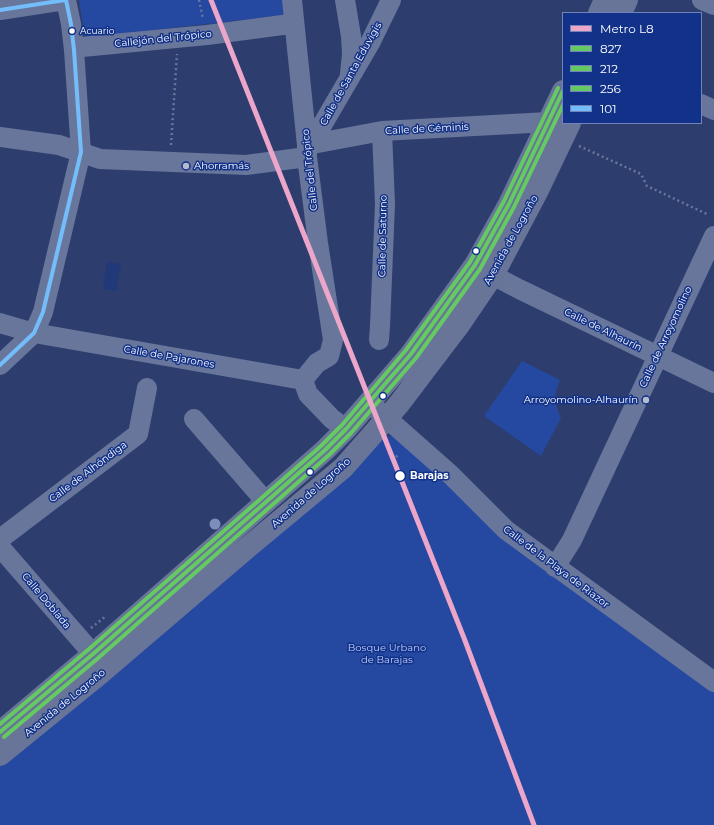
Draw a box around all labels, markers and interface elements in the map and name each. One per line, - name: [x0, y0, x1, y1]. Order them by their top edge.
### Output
- legend: [562, 12, 702, 124]
- street label: Calle de Santa Eduvigis: [318, 20, 384, 128]
- text: Metro L8: [600, 21, 654, 36]
- marker: Acuario: [67, 26, 77, 36]
- place label: Acuario: [80, 26, 114, 36]
- street label: Callejón del Trópico: [114, 28, 212, 50]
- text: 827: [600, 41, 622, 56]
- text: 212: [600, 61, 618, 76]
- text: 256: [600, 81, 621, 96]
- text: 101: [600, 101, 617, 116]
- street label: Calle de Géminis: [385, 121, 469, 137]
- street label: Calle del Trópico: [300, 129, 320, 211]
- place label: Ahorramás: [194, 160, 249, 172]
- marker: Ahorramás: [181, 161, 191, 171]
- street label: Avenida de Logroño: [481, 193, 541, 287]
- street label: Calle de Saturno: [376, 195, 390, 277]
- unlabelled marker: [471, 246, 481, 256]
- street label: Calle de Arroyomolino: [637, 284, 695, 390]
- street label: Calle de Alhaurín: [562, 306, 644, 354]
- street label: Calle de Pajarones: [123, 343, 215, 371]
- unlabelled marker: [378, 391, 388, 401]
- place label: Arroyomolino-Alhaurín: [524, 394, 638, 406]
- marker: Arroyomolino-Alhaurín: [641, 395, 651, 405]
- street label: Calle de Alhóndiga: [47, 439, 129, 505]
- street label: Avenida de Logroño: [269, 455, 353, 531]
- unlabelled marker: [305, 467, 315, 477]
- marker: Barajas: [393, 469, 407, 483]
- place label: Barajas: [410, 470, 448, 482]
- street label: Calle de la Playa de Riazor: [501, 523, 611, 611]
- street label: Calle Doblada: [19, 571, 73, 631]
- park label: Bosque Urbano de Barajas: [348, 642, 426, 666]
- street label: Avenida de Logroño: [22, 667, 108, 739]

